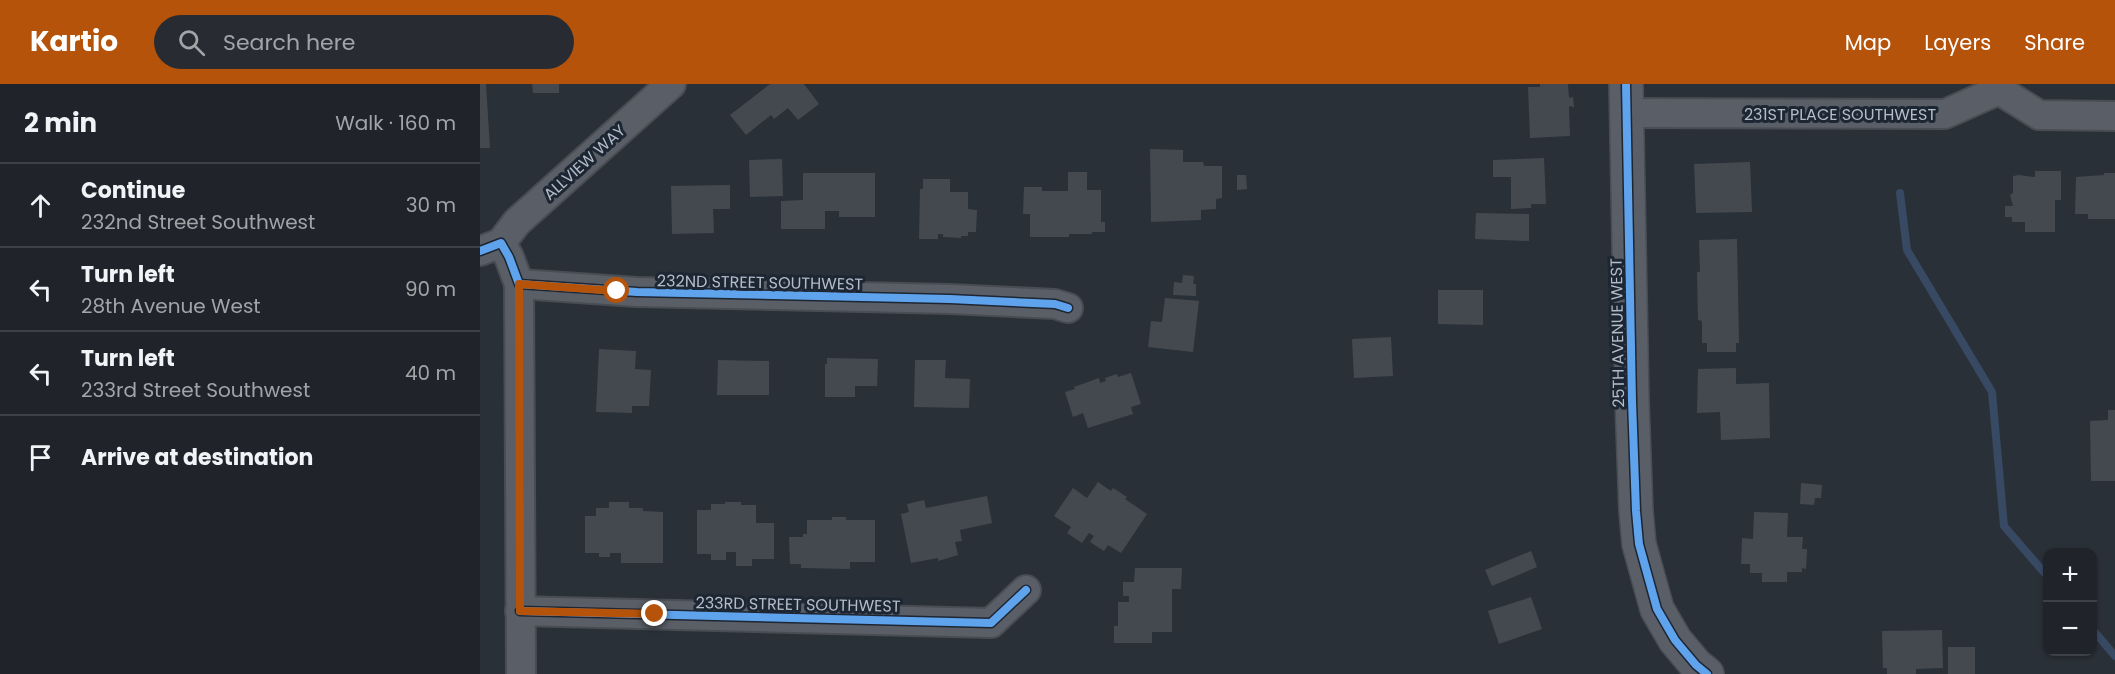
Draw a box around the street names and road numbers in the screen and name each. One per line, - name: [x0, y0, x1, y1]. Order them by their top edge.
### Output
- street label: 231ST PLACE SOUTHWEST: [1744, 103, 1936, 126]
- street label: ALLVIEW WAY: [538, 119, 631, 205]
- street label: 25TH AVENUE WEST: [1605, 258, 1630, 408]
- street label: 232ND STREET SOUTHWEST: [657, 269, 864, 296]
- street label: 233RD STREET SOUTHWEST: [695, 591, 901, 618]

